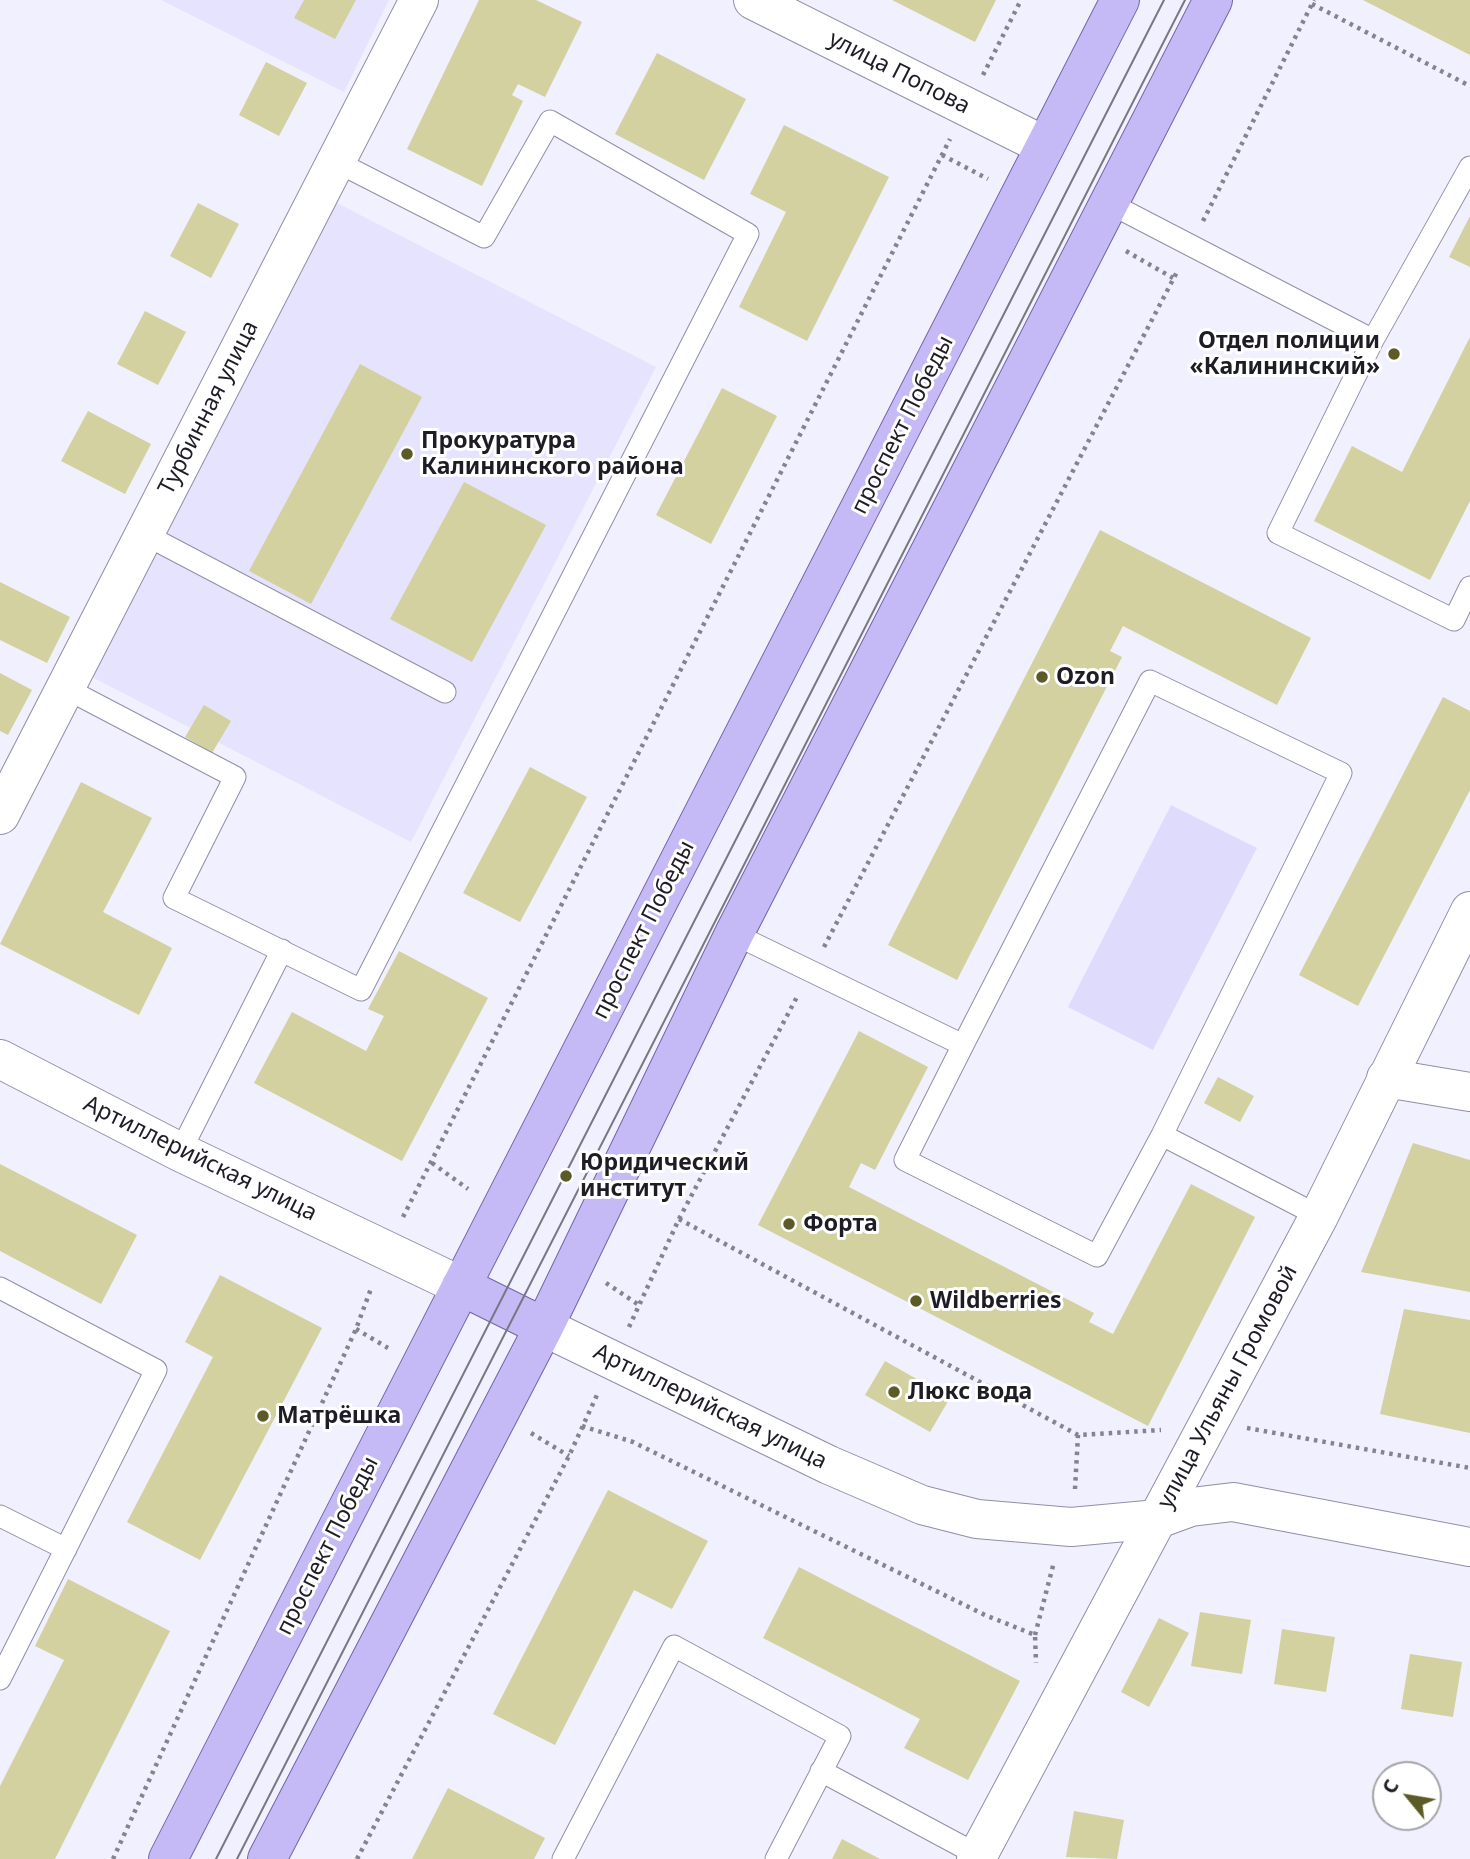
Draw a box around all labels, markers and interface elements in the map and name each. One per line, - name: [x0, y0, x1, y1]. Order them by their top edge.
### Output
- street label: улица Попова: [824, 26, 974, 120]
- street label: Турбинная улица: [153, 316, 265, 500]
- place label: Отдел полиции «Калининский»: [1190, 327, 1380, 381]
- street label: проспект Победы: [846, 331, 960, 519]
- marker: Отдел полиции «Калининский»: [1386, 346, 1402, 362]
- place label: Прокуратура Калининского района: [421, 427, 684, 481]
- marker: Прокуратура Калининского района: [399, 446, 415, 462]
- place label: Ozon: [1056, 663, 1115, 691]
- marker: Ozon: [1034, 669, 1050, 685]
- street label: проспект Победы: [587, 836, 701, 1024]
- street label: Артиллерийская улица: [79, 1090, 321, 1228]
- place label: Юридический институт: [580, 1149, 749, 1203]
- marker: Юридический институт: [558, 1168, 574, 1184]
- place label: Форта: [803, 1210, 878, 1238]
- marker: Форта: [781, 1216, 797, 1232]
- street label: улица Ульяны Громовой: [1152, 1261, 1304, 1513]
- place label: Wildberries: [930, 1287, 1061, 1315]
- marker: Wildberries: [908, 1293, 924, 1309]
- street label: Артиллерийская улица: [589, 1338, 831, 1476]
- place label: Люкс вода: [908, 1378, 1032, 1406]
- marker: Люкс вода: [886, 1384, 902, 1400]
- place label: Матрёшка: [277, 1402, 401, 1430]
- marker: Матрёшка: [255, 1408, 271, 1424]
- street label: проспект Победы: [271, 1452, 385, 1640]
- north arrow: [1372, 1761, 1442, 1831]
- text: С: [1376, 1775, 1405, 1798]

